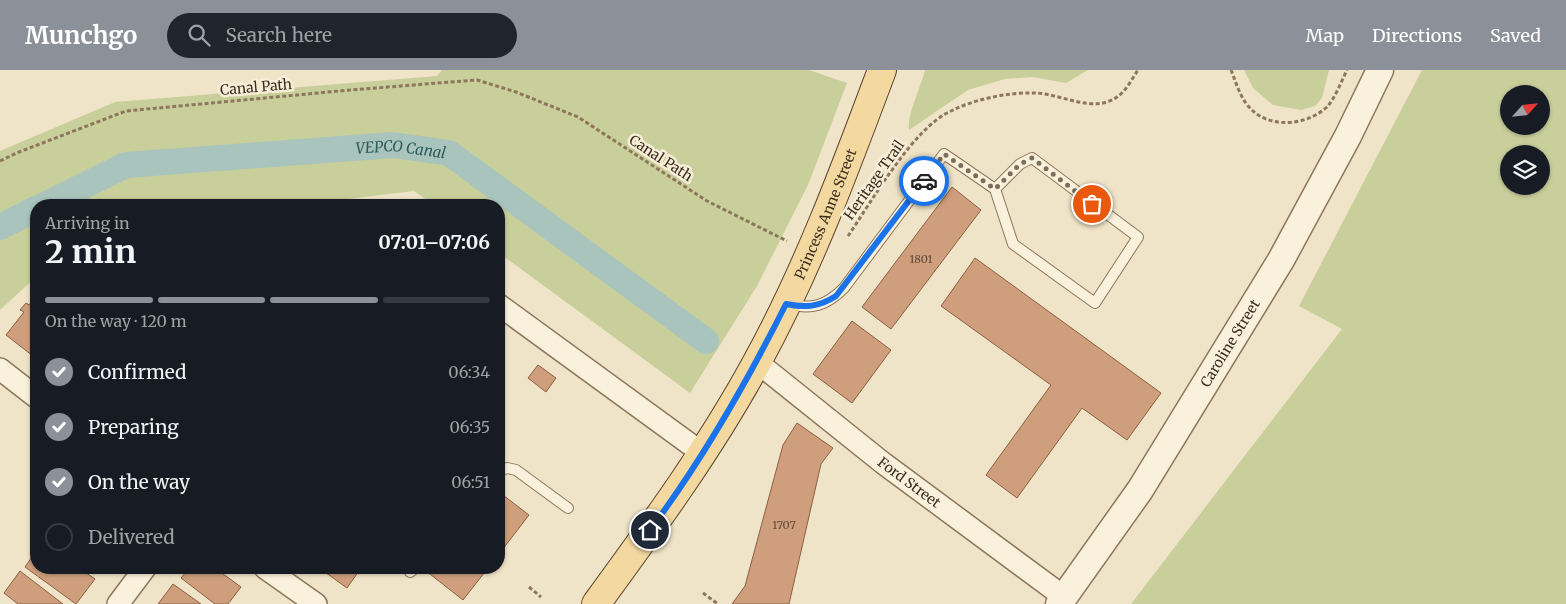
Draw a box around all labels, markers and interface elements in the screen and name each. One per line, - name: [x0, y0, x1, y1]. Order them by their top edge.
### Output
- search box: [167, 13, 517, 58]
- text: Munchgo: [25, 20, 137, 51]
- icon: search: [185, 21, 213, 49]
- text: Search here: [225, 23, 332, 47]
- text: Map: [1306, 24, 1344, 47]
- text: Directions: [1372, 24, 1462, 47]
- text: Saved: [1490, 24, 1541, 47]
- street label: Canal Path: [219, 75, 293, 99]
- north arrow: [1500, 85, 1550, 135]
- map controls: [1500, 85, 1550, 195]
- street label: Canal Path: [626, 131, 696, 185]
- water label: VEPCO Canal: [355, 136, 447, 162]
- street label: Heritage Trail: [840, 136, 908, 223]
- button: layers: [1500, 145, 1550, 195]
- street label: Princess Anne Street: [790, 146, 861, 282]
- courier: [899, 156, 949, 206]
- icon: car: [910, 167, 938, 195]
- pin: [1071, 183, 1113, 225]
- icon: bag: [1078, 190, 1106, 218]
- text: Arriving in: [45, 213, 130, 233]
- text: 07:01–07:06: [378, 230, 490, 254]
- text: 2 min: [45, 232, 136, 272]
- house number: 1801: [910, 252, 932, 266]
- street label: Caroline Street: [1196, 296, 1264, 390]
- text: On the way · 120 m: [45, 311, 187, 331]
- icon: check: [45, 358, 73, 386]
- text: Confirmed: [88, 360, 186, 384]
- text: 06:34: [448, 362, 490, 382]
- icon: check: [45, 413, 73, 441]
- text: Preparing: [88, 415, 179, 439]
- text: 06:35: [450, 417, 490, 437]
- street label: Ford Street: [874, 453, 945, 512]
- icon: check: [45, 468, 73, 496]
- text: On the way: [88, 470, 190, 494]
- text: 06:51: [451, 472, 490, 492]
- pin: [629, 509, 671, 551]
- icon: home: [636, 516, 664, 544]
- house number: 1707: [772, 518, 796, 532]
- text: Delivered: [88, 525, 175, 549]

